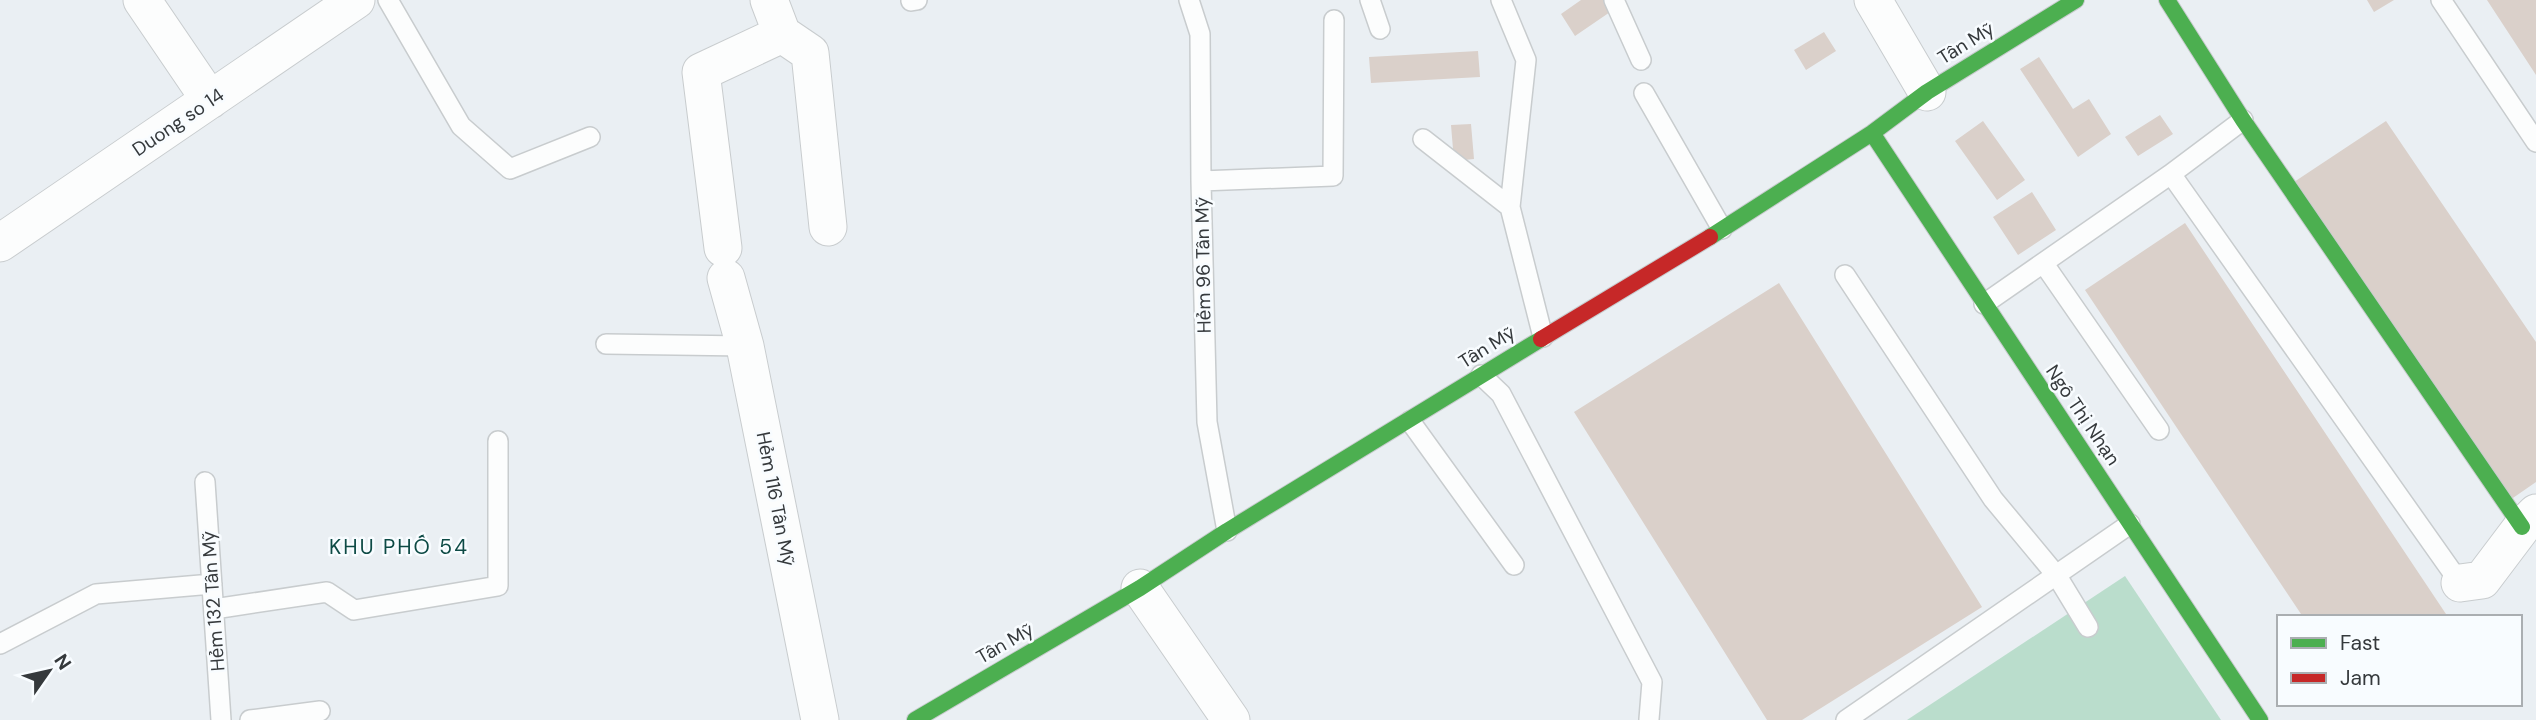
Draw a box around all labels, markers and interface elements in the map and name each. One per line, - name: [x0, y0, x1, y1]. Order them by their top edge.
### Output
- street label: Tân Mỹ: [1933, 16, 1999, 70]
- street label: Duong so 14: [127, 82, 229, 162]
- street label: Hẻm 96 Tân Mỹ: [1189, 196, 1217, 333]
- street label: Tân Mỹ: [1454, 320, 1520, 374]
- street label: Ngô Thị Nhạn: [2040, 360, 2126, 470]
- street label: Hẻm 116 Tân Mỹ: [751, 430, 801, 569]
- street label: Hẻm 132 Tân Mỹ: [196, 530, 230, 672]
- district label: KHU PHỐ 54: [329, 533, 469, 561]
- legend: [2277, 615, 2522, 706]
- street label: Tân Mỹ: [972, 616, 1039, 669]
- text: Fast: [2340, 629, 2380, 657]
- north arrow: [14, 636, 84, 706]
- text: N: [48, 649, 77, 675]
- text: Jam: [2340, 664, 2381, 692]

